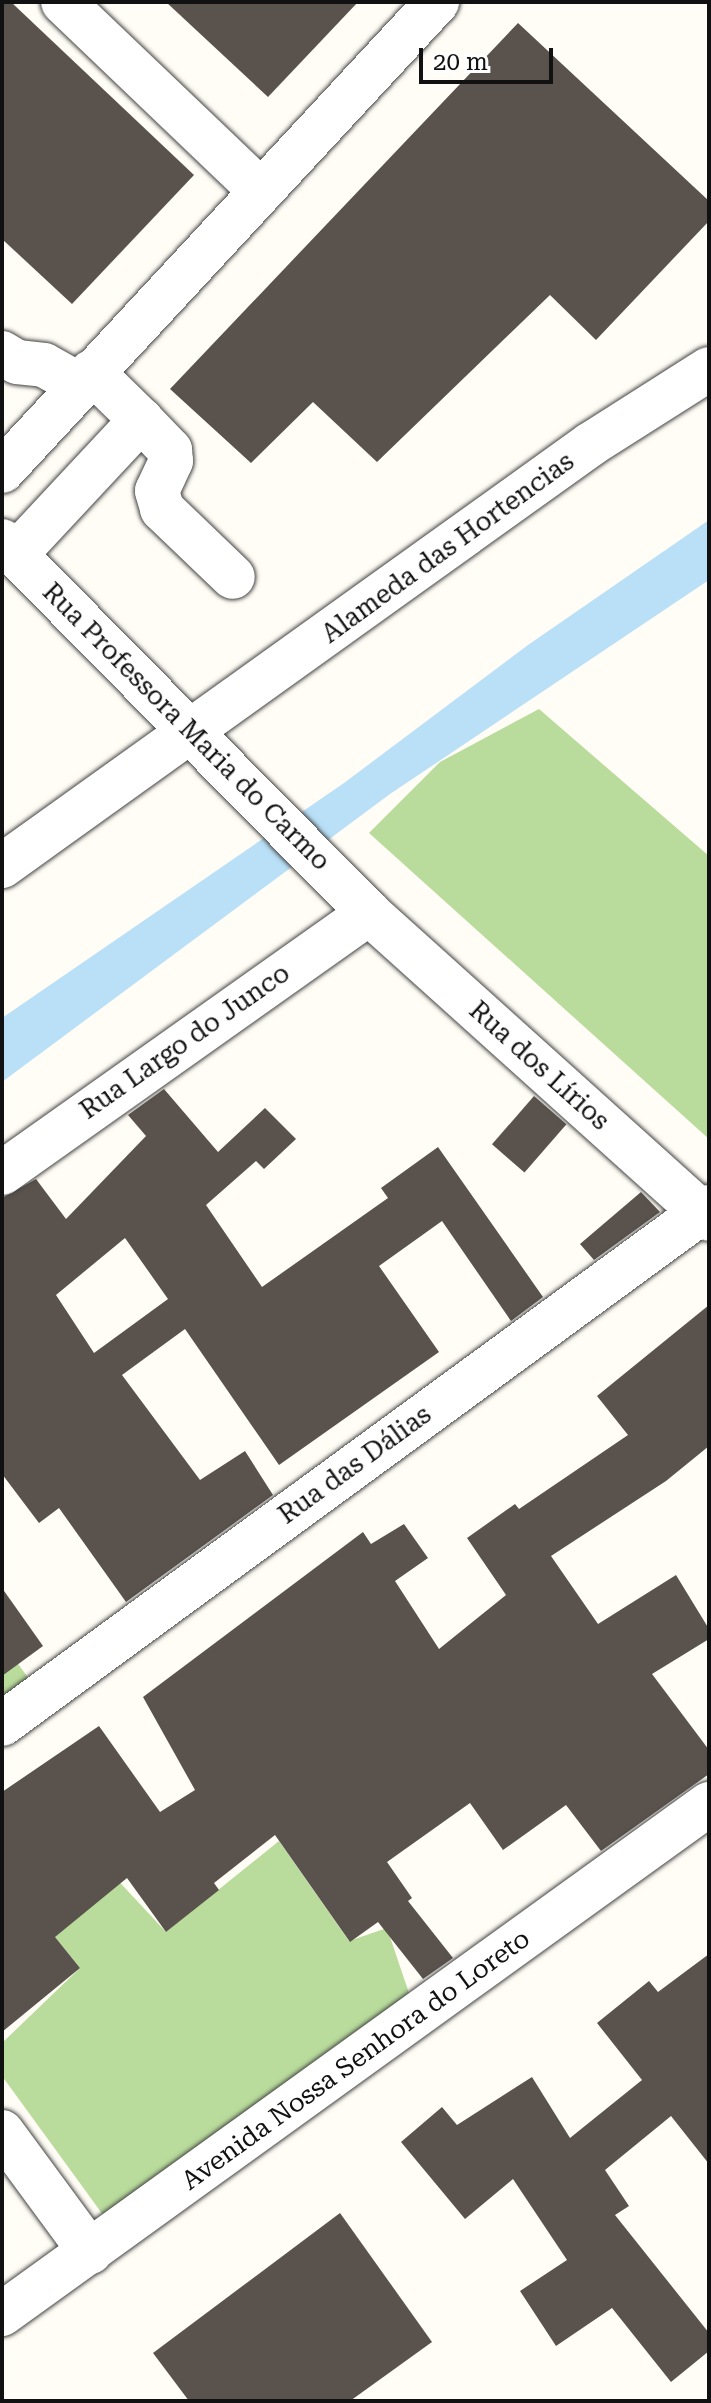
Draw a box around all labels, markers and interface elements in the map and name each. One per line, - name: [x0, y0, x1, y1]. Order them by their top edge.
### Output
- scale bar: [423, 32, 557, 82]
- text: 20 m: [433, 48, 488, 76]
- street label: Alameda das Hortencias: [316, 446, 580, 650]
- street label: Rua Professora Maria do Carmo: [36, 577, 336, 877]
- street label: Rua Largo do Junco: [74, 958, 296, 1126]
- street label: Rua dos Lírios: [463, 995, 615, 1137]
- street label: Rua das Dálias: [273, 1399, 437, 1531]
- street label: Avenida Nossa Senhora do Loreto: [176, 1923, 536, 2197]

